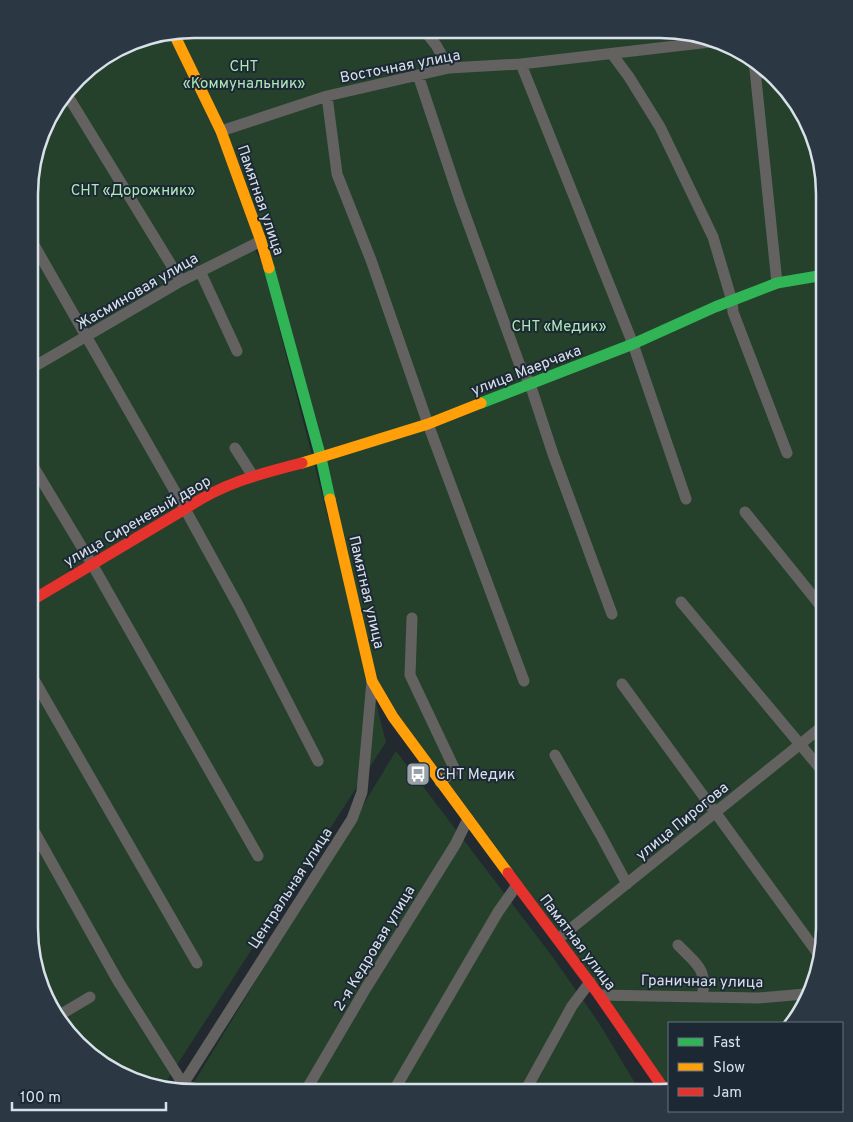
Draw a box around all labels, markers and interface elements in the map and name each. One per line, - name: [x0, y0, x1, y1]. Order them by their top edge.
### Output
- street label: Восточная улица: [339, 46, 462, 88]
- park label: СНТ «Коммунальник»: [183, 58, 305, 94]
- street label: Памятная улица: [232, 143, 287, 258]
- park label: СНТ «Дорожник»: [71, 182, 196, 201]
- street label: Жасминовая улица: [73, 250, 202, 335]
- park label: СНТ «Медик»: [512, 318, 607, 337]
- street label: улица Маерчака: [469, 342, 584, 401]
- street label: улица Сиреневый двор: [61, 472, 215, 572]
- street label: Памятная улица: [343, 534, 388, 651]
- bus stop icon: СНТ Медик: [405, 761, 431, 787]
- place label: СНТ Медик: [436, 766, 515, 785]
- street label: улица Пирогова: [633, 779, 733, 865]
- street label: Центральная улица: [245, 825, 338, 953]
- street label: 2-я Кедровая улица: [330, 883, 420, 1015]
- street label: Памятная улица: [534, 891, 619, 995]
- street label: Граничная улица: [641, 972, 763, 993]
- legend: [668, 1022, 843, 1112]
- text: Fast: [713, 1034, 741, 1053]
- text: Slow: [713, 1059, 745, 1078]
- scale bar: [12, 1080, 166, 1112]
- text: Jam: [713, 1084, 742, 1103]
- text: 100 m: [20, 1089, 61, 1108]

